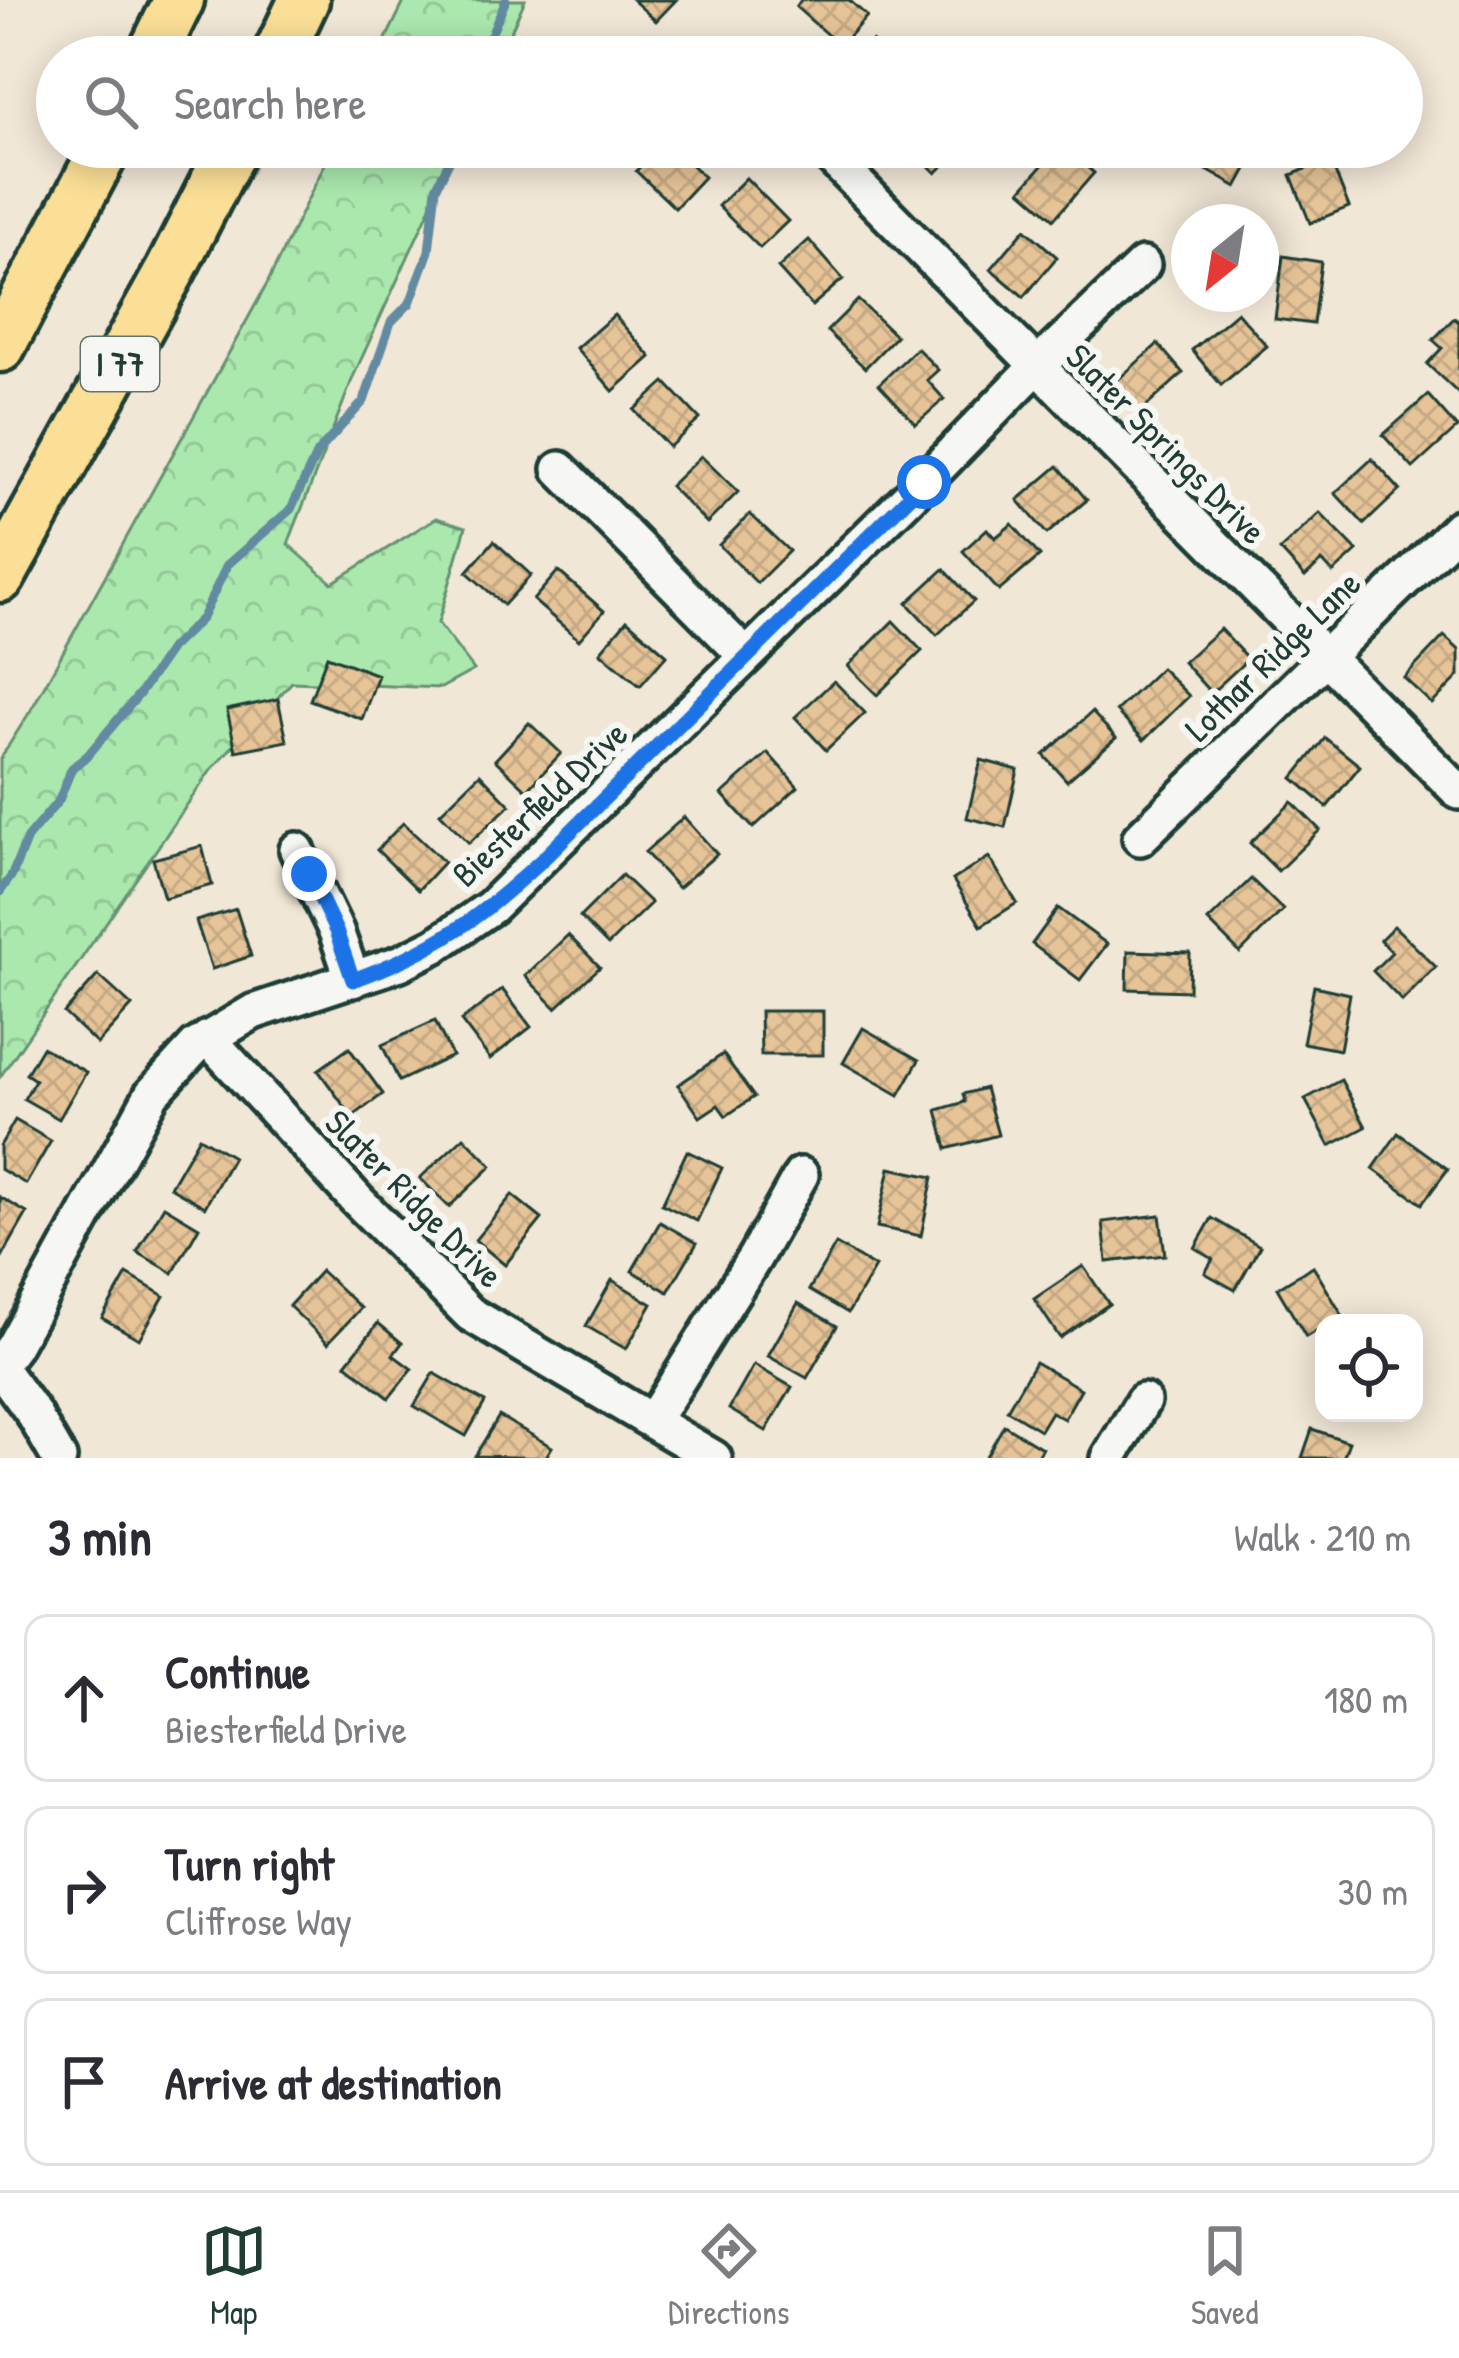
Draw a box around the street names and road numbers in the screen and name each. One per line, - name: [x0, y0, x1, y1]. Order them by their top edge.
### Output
- street label: Slater Springs Drive: [1056, 332, 1278, 554]
- road number: I 77: [81, 337, 159, 391]
- street label: Lothar Ridge Lane: [1173, 559, 1371, 751]
- street label: Biesterfield Drive: [441, 709, 637, 897]
- street label: Slater Ridge Drive: [315, 1098, 515, 1298]

